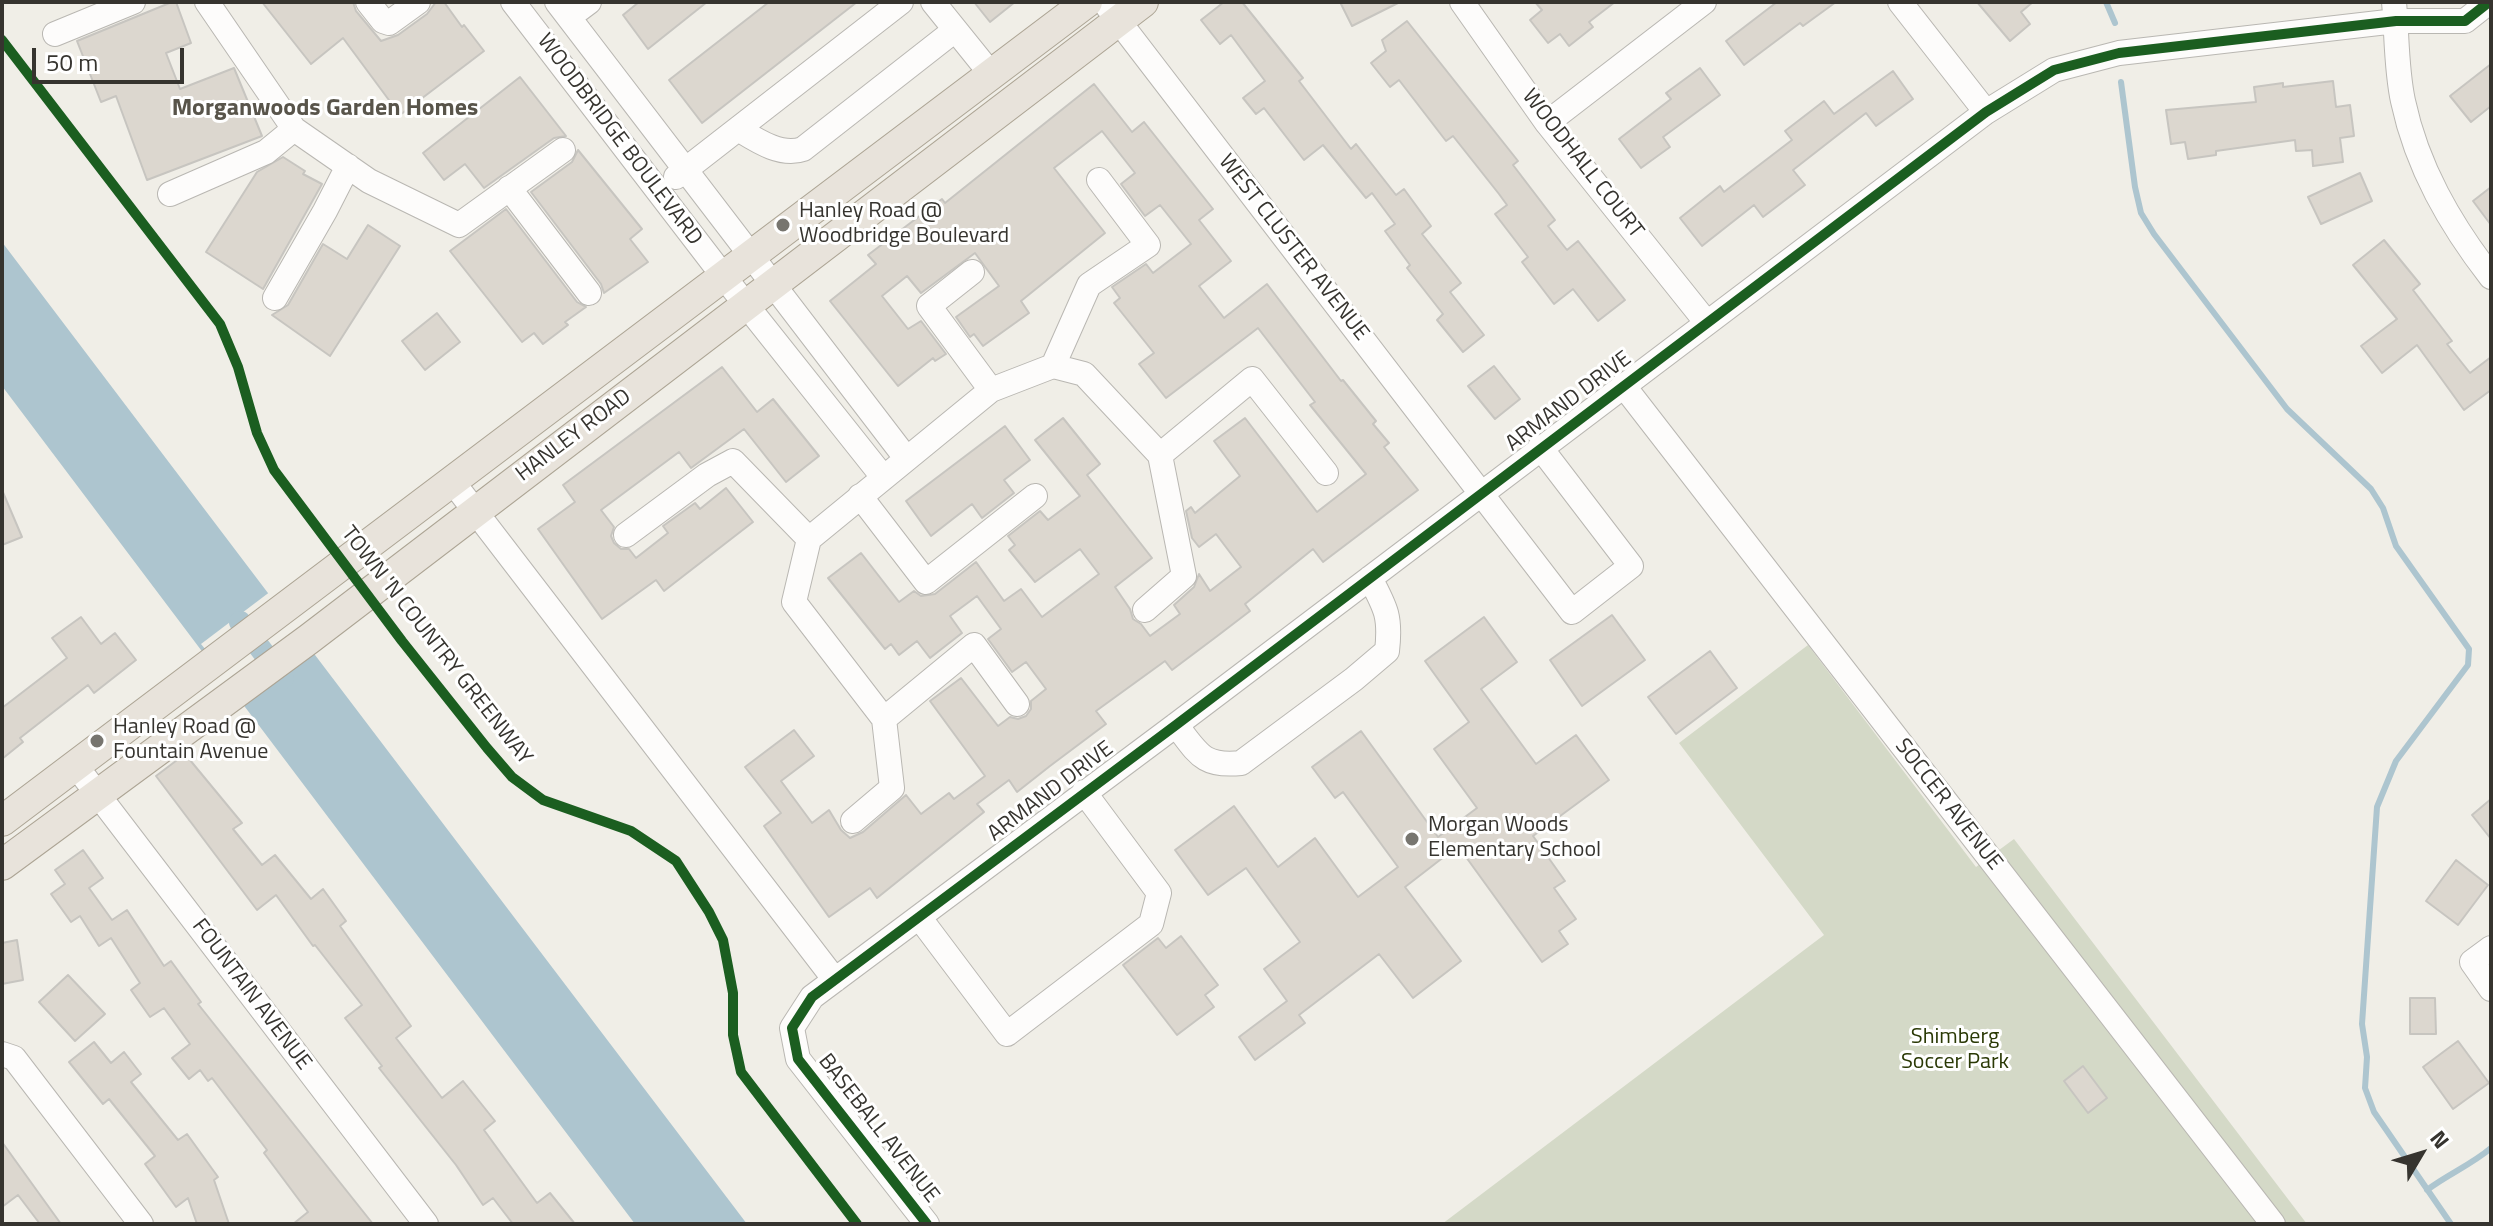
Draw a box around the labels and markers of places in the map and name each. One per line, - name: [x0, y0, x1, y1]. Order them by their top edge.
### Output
- place label: Hanley Road @ Woodbridge Boulevard: [799, 199, 1009, 250]
- marker: Hanley Road @ Woodbridge Boulevard: [774, 216, 792, 234]
- place label: Hanley Road @ Fountain Avenue: [113, 715, 268, 766]
- marker: Hanley Road @ Fountain Avenue: [88, 732, 106, 750]
- place label: Morgan Woods Elementary School: [1428, 813, 1601, 864]
- marker: Morgan Woods Elementary School: [1403, 830, 1421, 848]

